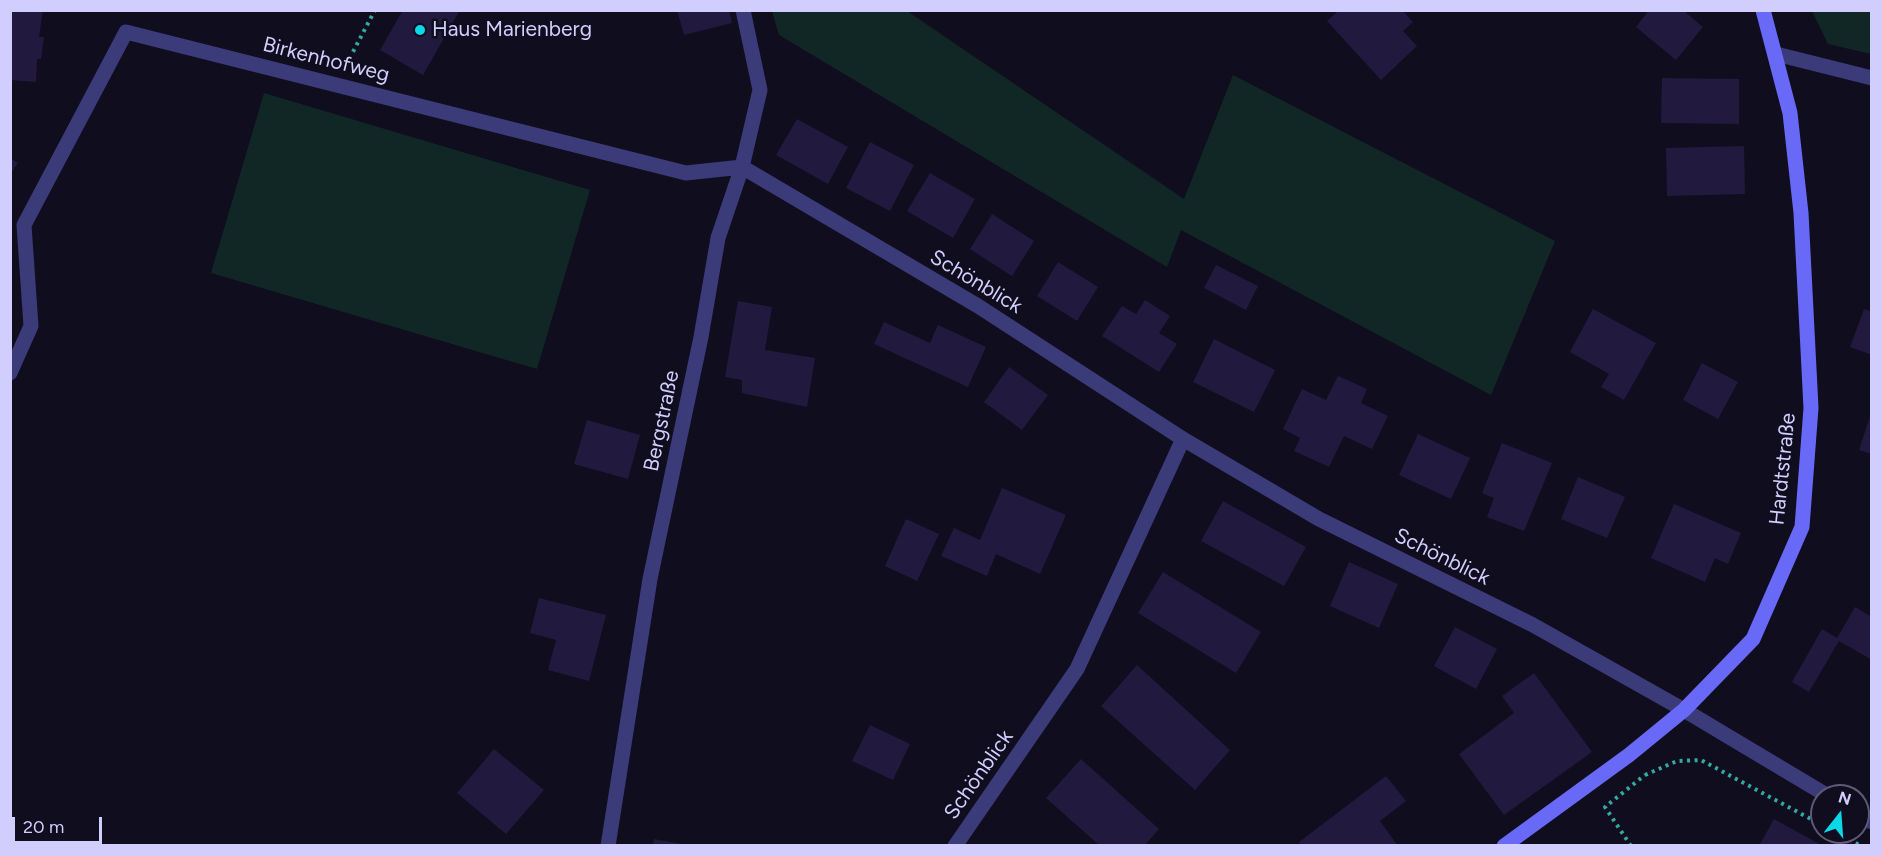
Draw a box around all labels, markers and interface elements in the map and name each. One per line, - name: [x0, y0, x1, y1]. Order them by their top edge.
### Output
- place label: Haus Marienberg: [432, 17, 592, 43]
- marker: Haus Marienberg: [413, 23, 427, 37]
- street label: Birkenhofweg: [260, 32, 392, 88]
- street label: Schönblick: [925, 245, 1027, 319]
- street label: Bergstraße: [639, 368, 685, 474]
- street label: Hardtstraße: [1765, 412, 1801, 526]
- street label: Schönblick: [1390, 523, 1494, 591]
- street label: Schönblick: [939, 725, 1019, 825]
- north arrow: [1810, 784, 1870, 844]
- text: N: [1836, 787, 1854, 809]
- scale bar: [15, 805, 105, 843]
- text: 20 m: [23, 816, 64, 838]

